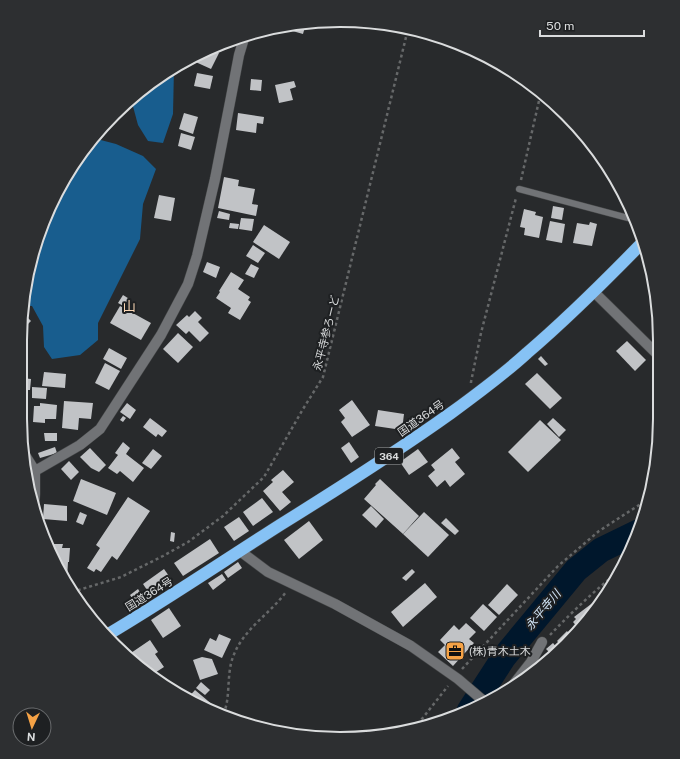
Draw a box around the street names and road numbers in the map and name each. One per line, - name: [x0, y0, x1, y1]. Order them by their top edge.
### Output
- street label: 永平寺参ろーど: [311, 294, 341, 372]
- street label: 国道364号: [396, 398, 446, 438]
- road number: 364: [375, 448, 403, 464]
- street label: 国道364号: [123, 575, 175, 613]

